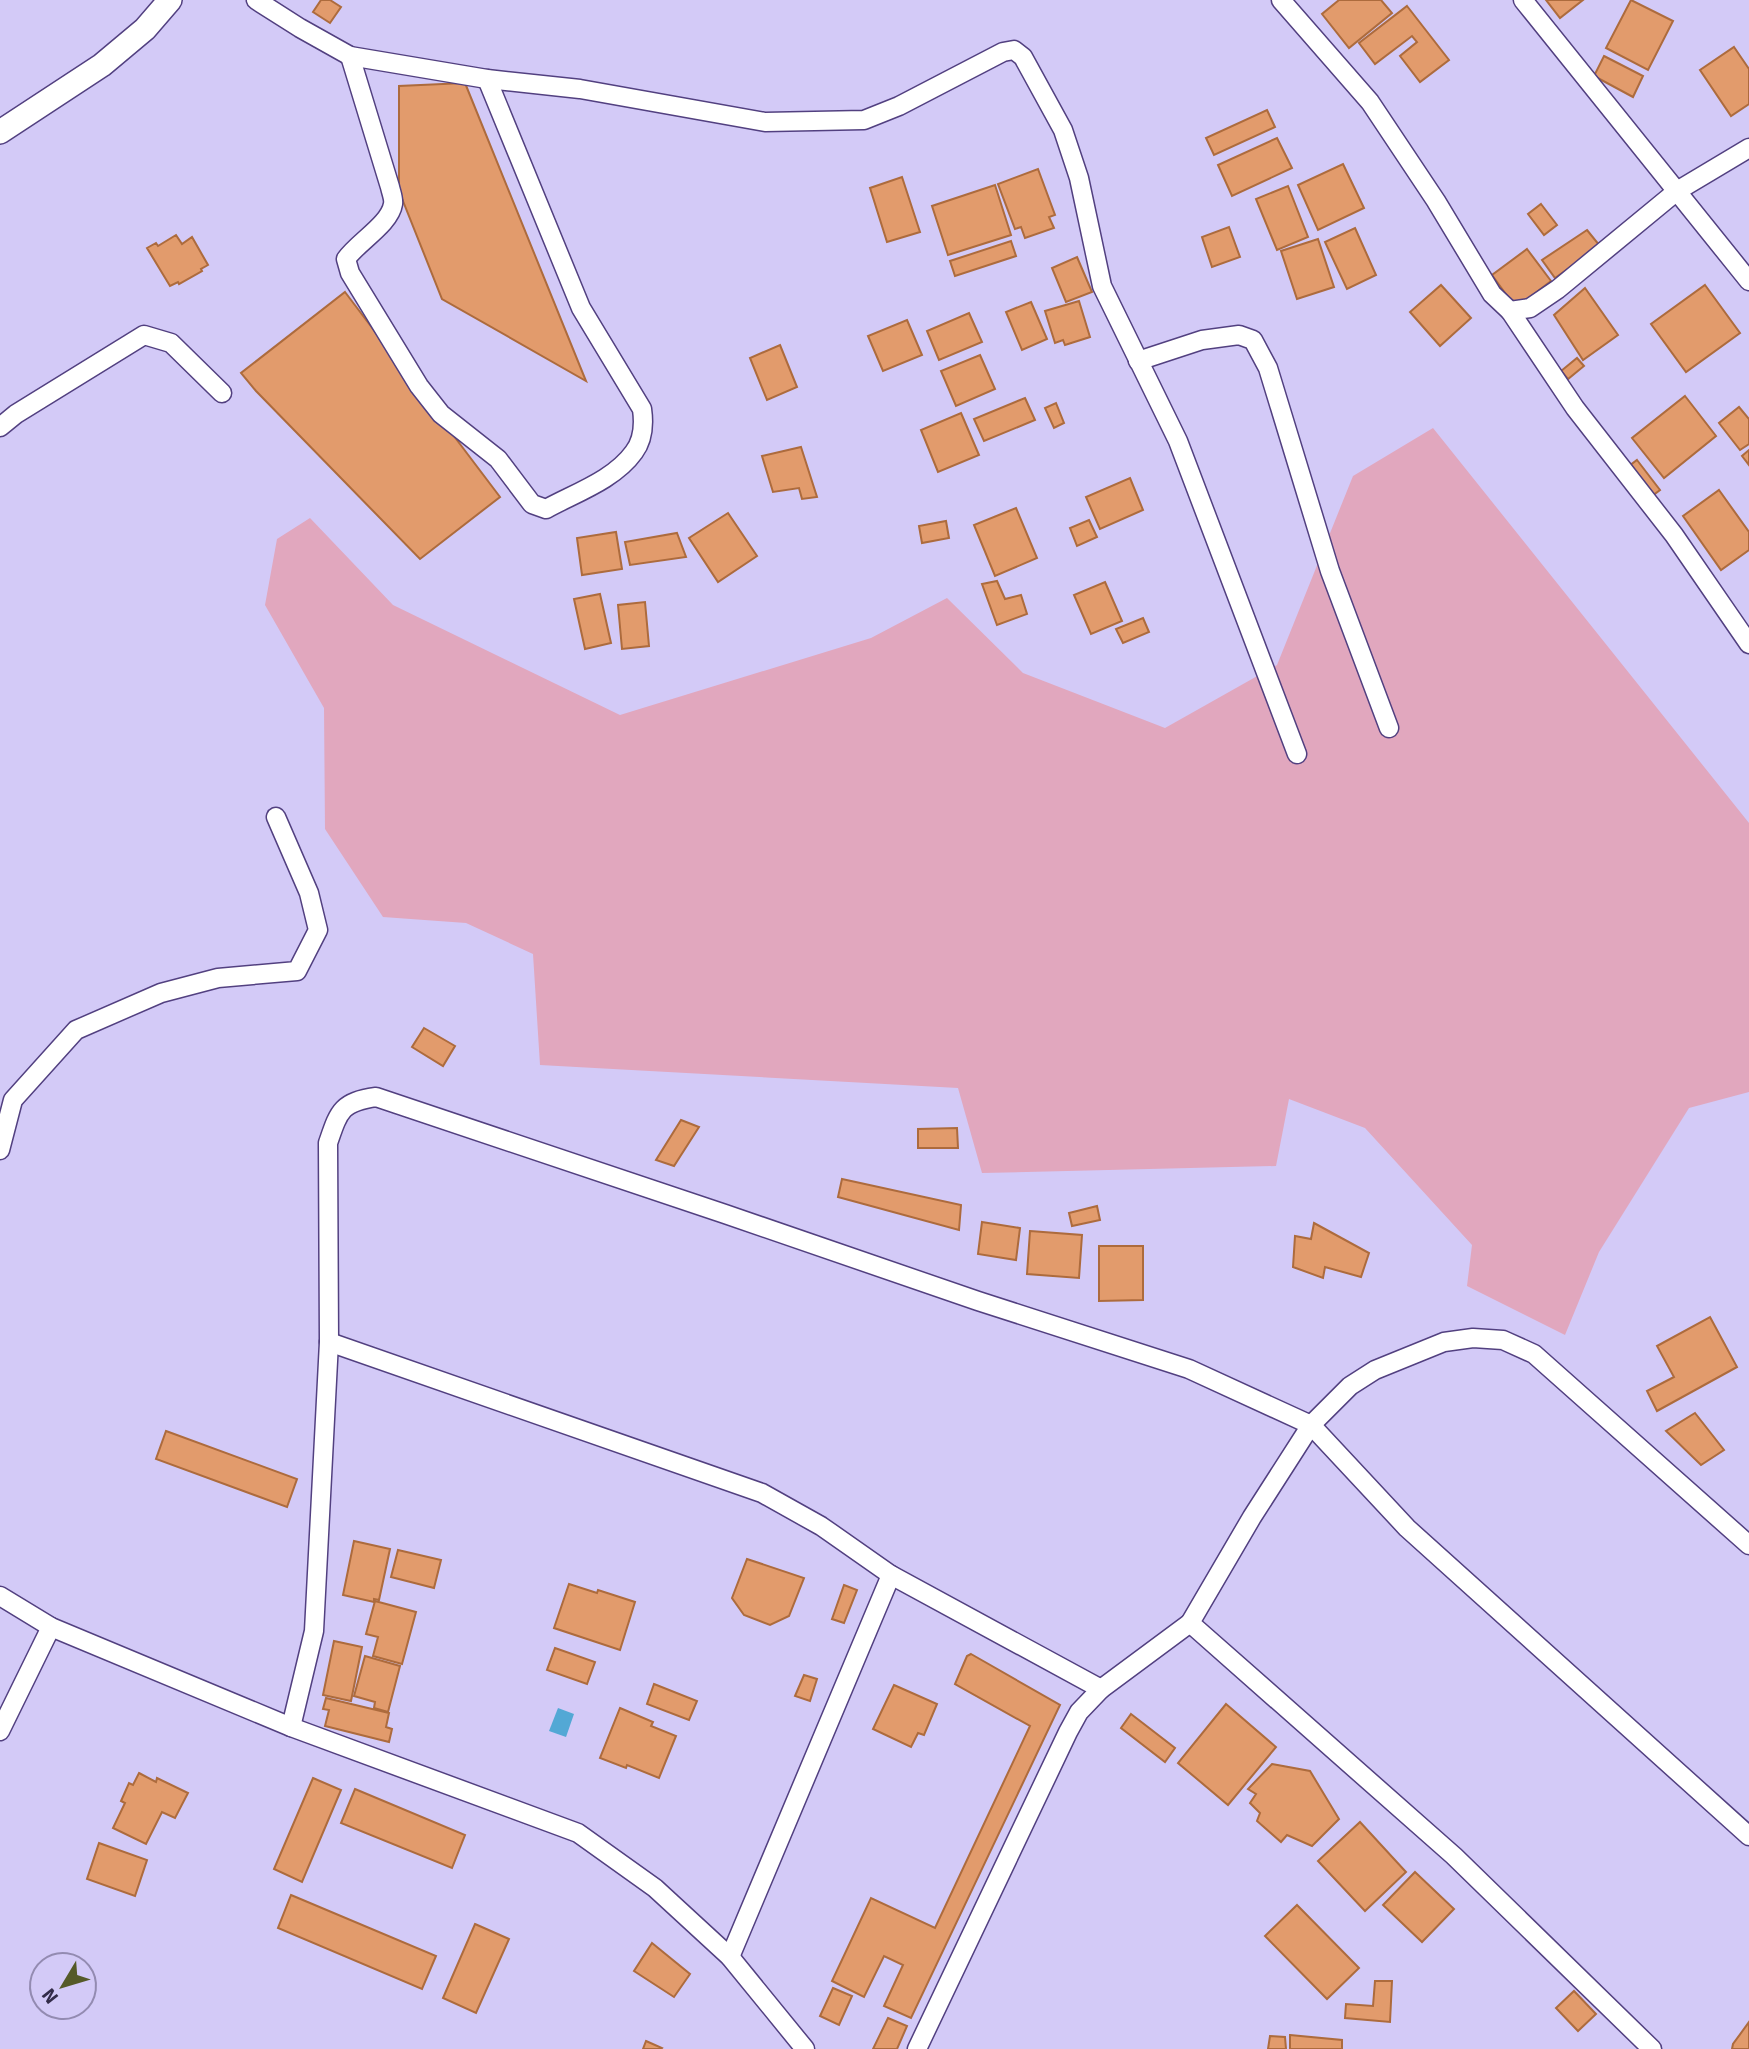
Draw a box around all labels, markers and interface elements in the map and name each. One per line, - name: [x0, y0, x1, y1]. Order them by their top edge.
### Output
- north arrow: [28, 1951, 98, 2021]
- text: N: [37, 1983, 64, 2008]

